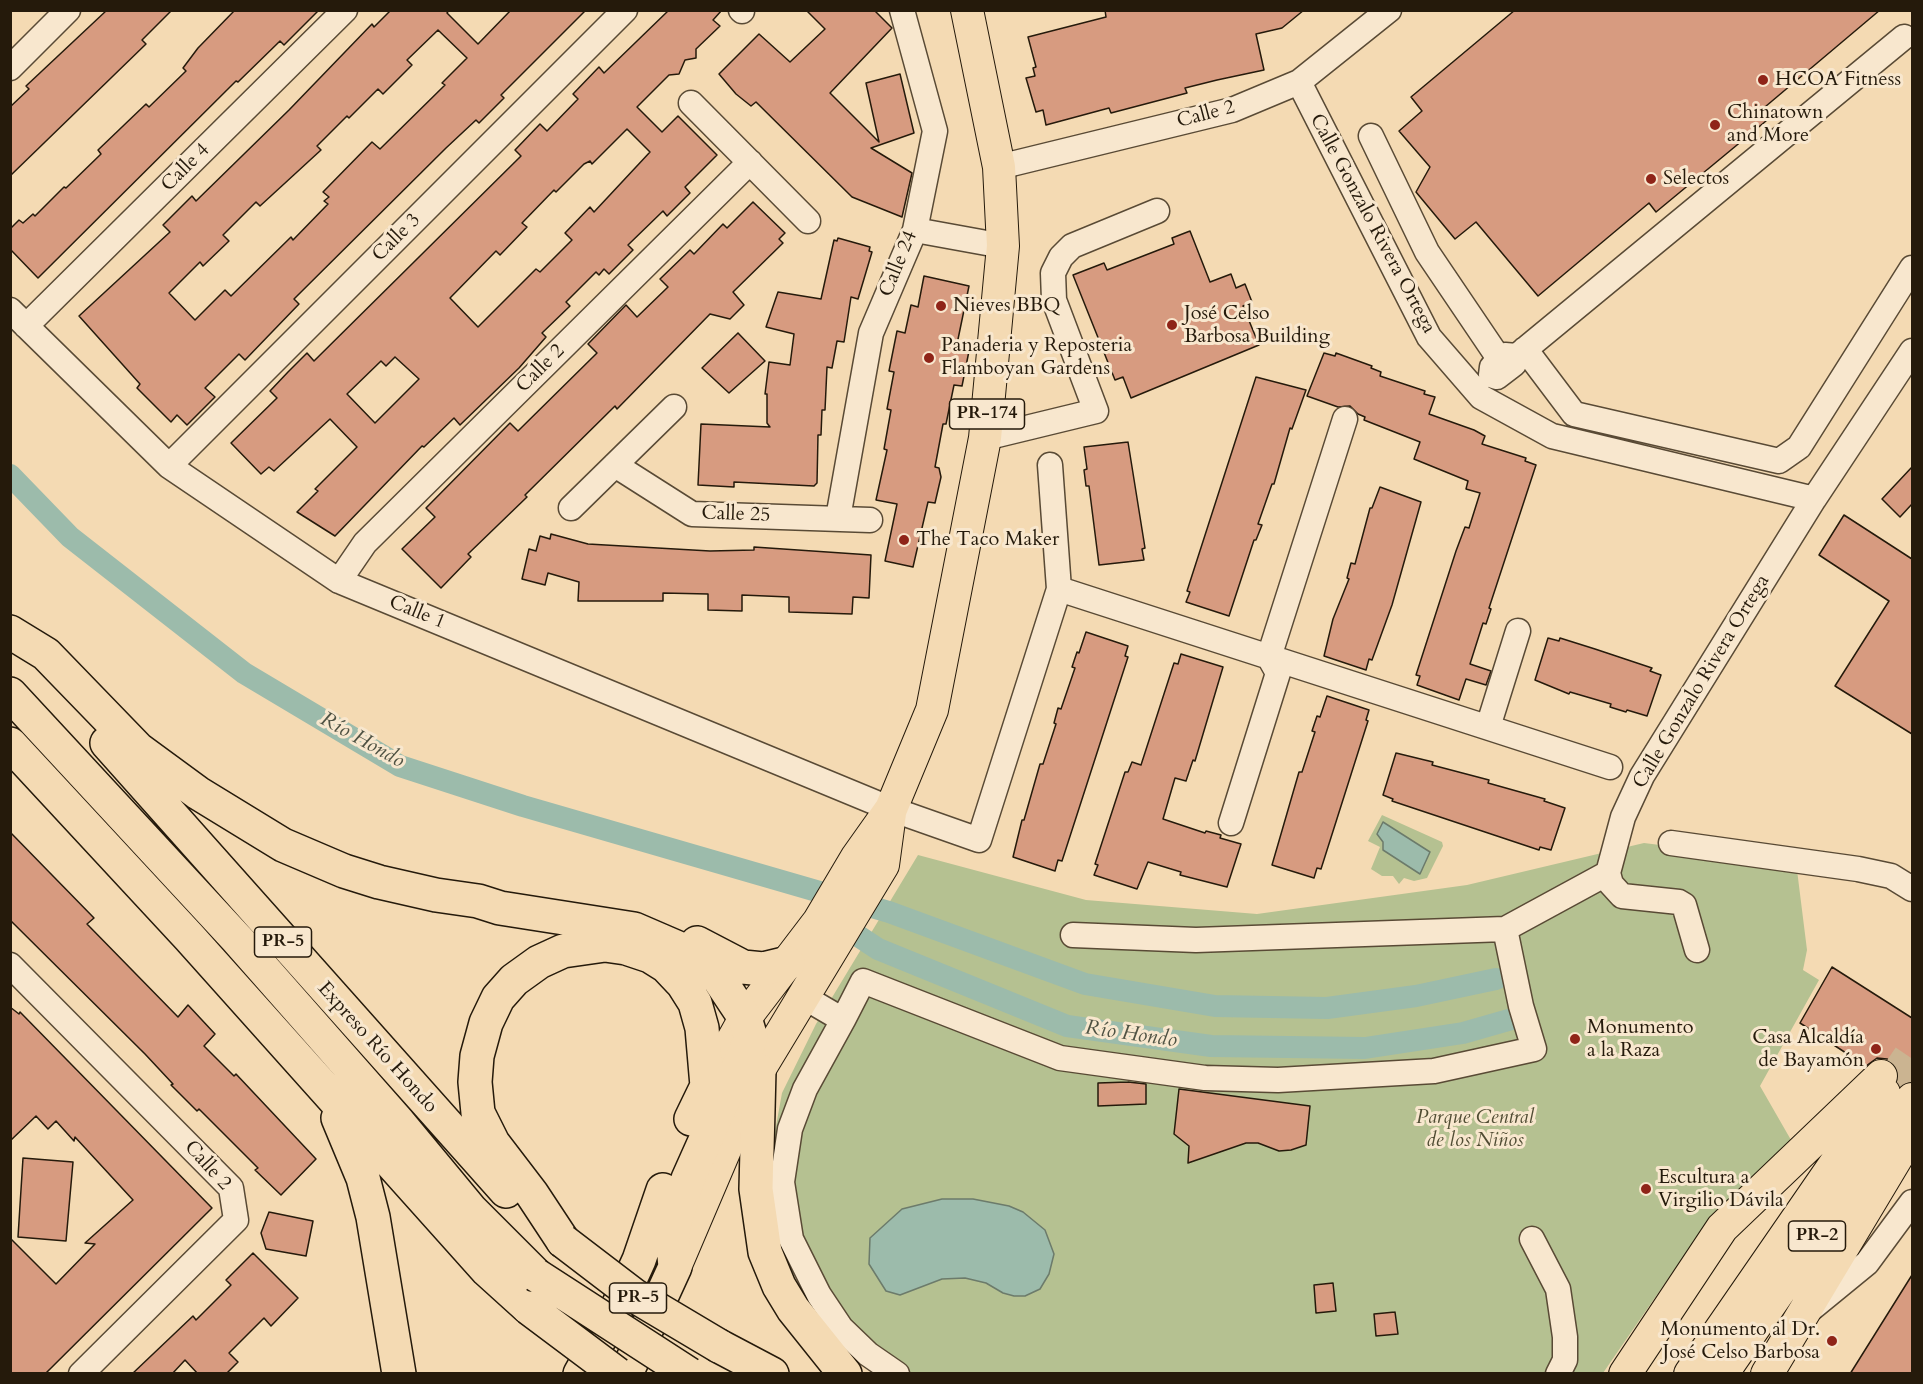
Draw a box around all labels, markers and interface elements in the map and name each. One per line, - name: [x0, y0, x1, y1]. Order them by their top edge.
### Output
- place label: HCOA Fitness: [1775, 68, 1901, 92]
- marker: HCOA Fitness: [1756, 73, 1770, 87]
- street label: Calle 2: [1174, 96, 1238, 134]
- place label: Chinatown and More: [1727, 101, 1823, 148]
- street label: Calle Gonzalo Rivera Ortega: [1304, 110, 1440, 338]
- marker: Chinatown and More: [1708, 118, 1722, 132]
- street label: Calle 4: [157, 139, 215, 197]
- place label: Selectos: [1663, 167, 1729, 191]
- marker: Selectos: [1644, 172, 1658, 186]
- street label: Calle 3: [368, 209, 426, 267]
- street label: Calle 24: [875, 227, 923, 301]
- place label: Nieves BBQ: [953, 294, 1060, 318]
- marker: Nieves BBQ: [934, 299, 948, 313]
- place label: José Celso Barbosa Building: [1184, 302, 1330, 349]
- marker: José Celso Barbosa Building: [1165, 318, 1179, 332]
- place label: Panaderia y Reposteria Flamboyan Gardens: [941, 334, 1132, 381]
- street label: Calle 2: [512, 340, 570, 398]
- marker: Panaderia y Reposteria Flamboyan Gardens: [922, 351, 936, 365]
- road number: PR-174: [950, 399, 1024, 429]
- street label: Calle 25: [701, 502, 771, 528]
- place label: The Taco Maker: [916, 528, 1059, 552]
- marker: The Taco Maker: [897, 533, 911, 547]
- street label: Calle Gonzalo Rivera Ortega: [1629, 571, 1775, 793]
- street label: Calle 1: [385, 591, 449, 635]
- water label: Río Hondo: [315, 708, 409, 774]
- road number: PR-5: [254, 927, 312, 957]
- street label: Expreso Río Hondo: [312, 977, 442, 1119]
- water label: Río Hondo: [1083, 1016, 1179, 1054]
- place label: Monumento a la Raza: [1587, 1016, 1693, 1063]
- place label: Casa Alcaldía de Bayamón: [1752, 1026, 1864, 1073]
- marker: Monumento a la Raza: [1568, 1032, 1582, 1046]
- marker: Casa Alcaldía de Bayamón: [1869, 1042, 1883, 1056]
- park label: Parque Central de los Niños: [1416, 1106, 1534, 1153]
- street label: Calle 2: [178, 1136, 236, 1196]
- place label: Escultura a Virgilio Dávila: [1658, 1166, 1784, 1213]
- marker: Escultura a Virgilio Dávila: [1639, 1182, 1653, 1196]
- road number: PR-2: [1788, 1221, 1846, 1251]
- road number: PR-5: [610, 1283, 666, 1313]
- place label: Monumento al Dr. José Celso Barbosa: [1660, 1318, 1820, 1365]
- marker: Monumento al Dr. José Celso Barbosa: [1825, 1334, 1839, 1348]

